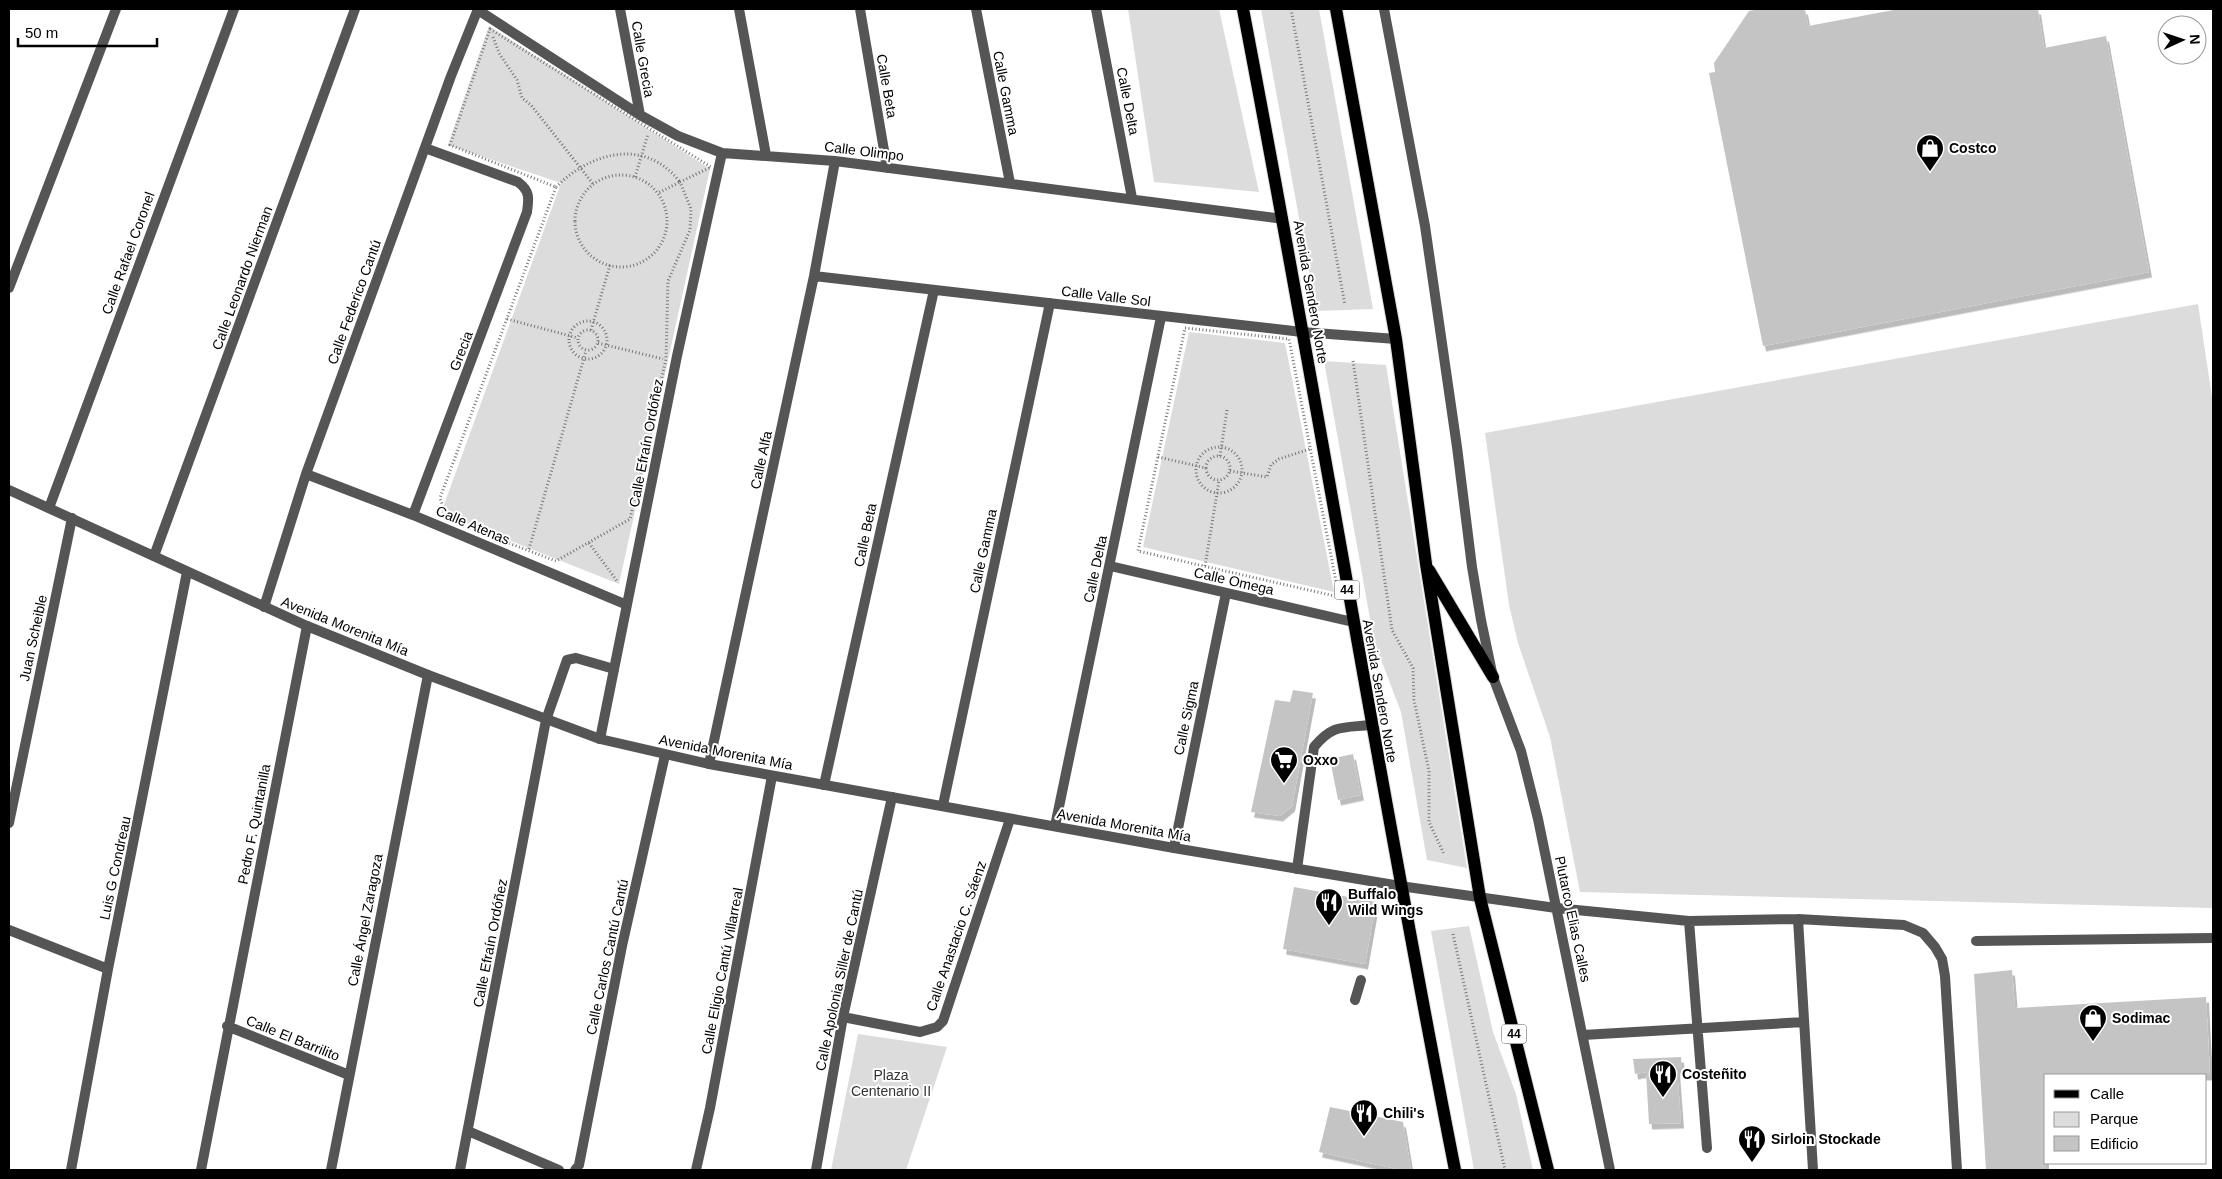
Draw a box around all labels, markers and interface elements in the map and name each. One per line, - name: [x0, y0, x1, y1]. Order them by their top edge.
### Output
- scale bar: [18, 15, 156, 47]
- north arrow: [2157, 15, 2207, 65]
- street label: Calle Grecia: [628, 20, 658, 99]
- text: 50 m: [25, 24, 58, 41]
- text: N: [2187, 34, 2203, 45]
- street label: Calle Gamma: [990, 49, 1022, 137]
- street label: Calle Beta: [874, 53, 901, 119]
- street label: Calle Delta: [1114, 66, 1142, 136]
- shop icon: Costco: [1915, 133, 1945, 172]
- street label: Calle Olimpo: [823, 138, 905, 164]
- place label: Costco: [1949, 140, 1996, 156]
- street label: Calle Rafael Coronel: [98, 190, 158, 316]
- street label: Calle Leonardo Nierman: [209, 204, 275, 352]
- street label: Avenida Sendero Norte: [1291, 219, 1332, 365]
- street label: Calle Federico Cantú: [324, 237, 384, 367]
- street label: Calle Valle Sol: [1060, 283, 1152, 309]
- street label: Grecia: [446, 329, 476, 373]
- street label: Calle Efraín Ordóñez: [626, 377, 666, 509]
- street label: Calle Alfa: [747, 429, 775, 491]
- street label: Calle Atenas: [434, 502, 512, 548]
- street label: Calle Beta: [850, 502, 880, 568]
- street label: Calle Gamma: [966, 507, 1000, 595]
- street label: Calle Delta: [1080, 534, 1110, 604]
- street label: Calle Omega: [1192, 564, 1276, 598]
- road number: 44: [1334, 580, 1360, 600]
- street label: Juan Scheible: [16, 593, 50, 683]
- street label: Avenida Morenita Mía: [279, 593, 411, 659]
- street label: Avenida Sendero Norte: [1360, 618, 1401, 764]
- street label: Calle Sigma: [1170, 679, 1202, 757]
- street label: Avenida Morenita Mía: [658, 731, 794, 773]
- supermarket icon: Oxxo: [1269, 745, 1299, 784]
- place label: Oxxo: [1303, 752, 1338, 768]
- street label: Pedro F. Quintanilla: [234, 762, 274, 885]
- street label: Avenida Morenita Mía: [1056, 805, 1193, 845]
- street label: Luis G Condreau: [96, 815, 134, 921]
- street label: Calle Ángel Zaragoza: [344, 852, 386, 988]
- street label: Plutarco Elias Calles: [1552, 855, 1594, 983]
- street label: Calle Anastacio C. Sáenz: [923, 859, 989, 1013]
- street label: Calle Efraín Ordóñez: [470, 877, 510, 1009]
- street label: Calle Carlos Cantú Cantú: [583, 878, 631, 1036]
- street label: Calle Eligio Cantú Villarreal: [698, 886, 746, 1056]
- place label: Buffalo Wild Wings: [1348, 886, 1423, 918]
- restaurant icon: Buffalo Wild Wings: [1314, 887, 1344, 926]
- street label: Calle Apolonia Siller de Cantú: [812, 888, 866, 1072]
- shop icon: Sodimac: [2078, 1003, 2108, 1042]
- place label: Sodimac: [2112, 1010, 2171, 1026]
- street label: Calle El Barrilito: [244, 1012, 342, 1064]
- road number: 44: [1502, 1024, 1526, 1044]
- restaurant icon: Costeñito: [1648, 1059, 1678, 1098]
- place label: Costeñito: [1682, 1066, 1747, 1082]
- park label: Plaza Centenario II: [851, 1067, 931, 1099]
- legend: [2044, 1074, 2207, 1164]
- text: Calle: [2090, 1085, 2124, 1102]
- restaurant icon: Chili's: [1349, 1098, 1379, 1137]
- place label: Chili's: [1383, 1105, 1425, 1121]
- text: Parque: [2090, 1110, 2138, 1127]
- restaurant icon: Sirloin Stockade: [1737, 1124, 1767, 1163]
- place label: Sirloin Stockade: [1771, 1131, 1881, 1147]
- text: Edificio: [2090, 1135, 2138, 1152]

